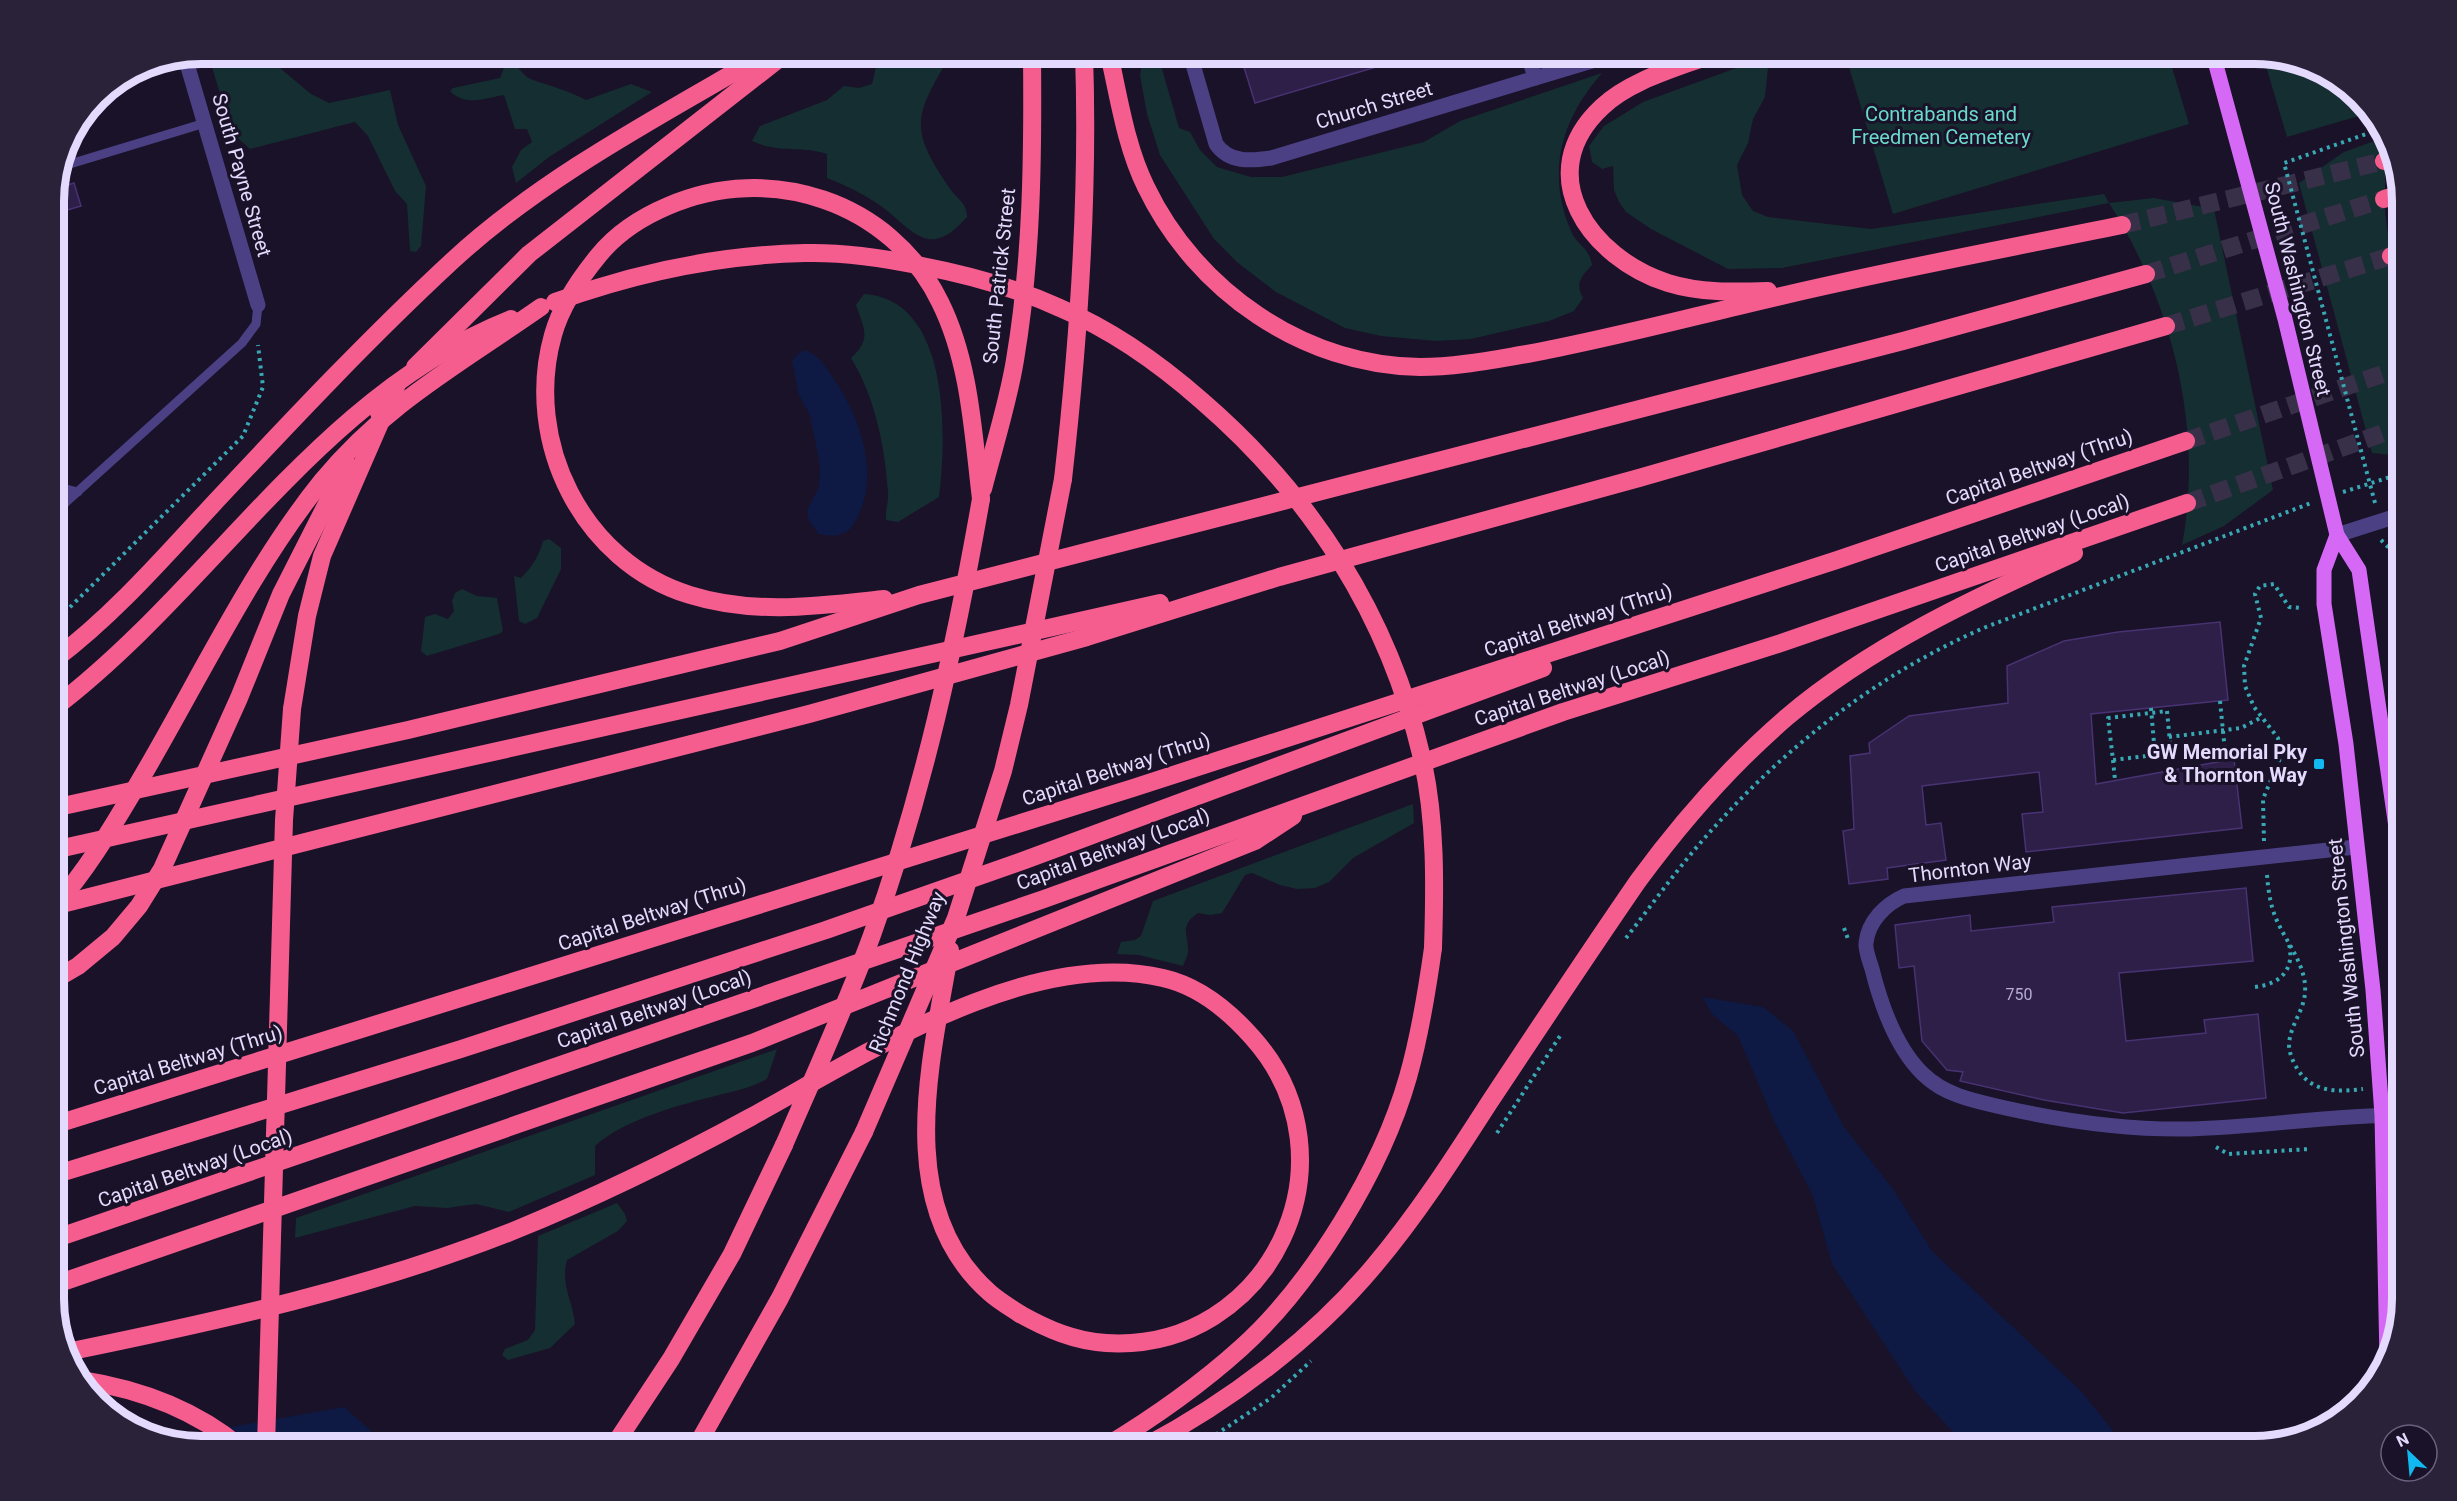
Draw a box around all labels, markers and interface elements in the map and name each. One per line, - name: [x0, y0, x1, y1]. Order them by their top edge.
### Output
- street label: Church Street: [1313, 76, 1435, 134]
- street label: South Payne Street: [207, 91, 277, 259]
- park label: Contrabands and Freedmen Cemetery: [1851, 102, 2031, 149]
- street label: South Washington Street: [2260, 179, 2336, 399]
- street label: South Patrick Street: [978, 187, 1020, 365]
- street label: Capital Beltway (Thru): [1942, 424, 2136, 510]
- street label: Capital Beltway (Local): [1932, 488, 2132, 578]
- street label: Capital Beltway (Thru): [1481, 578, 1675, 662]
- street label: Capital Beltway (Local): [1471, 645, 1673, 731]
- street label: Capital Beltway (Thru): [1019, 727, 1213, 811]
- place label: GW Memorial Pky & Thornton Way: [2147, 740, 2308, 787]
- marker: GW Memorial Pky & Thornton Way: [2312, 757, 2326, 771]
- street label: Capital Beltway (Local): [1013, 803, 1213, 895]
- street label: South Washington Street: [2323, 837, 2369, 1059]
- street label: Thornton Way: [1907, 848, 2033, 887]
- street label: Capital Beltway (Thru): [555, 872, 749, 956]
- street label: Richmond Highway: [864, 888, 950, 1056]
- street label: Capital Beltway (Local): [554, 964, 754, 1054]
- house number: 750: [2006, 985, 2032, 1004]
- street label: Capital Beltway (Thru): [91, 1020, 285, 1100]
- street label: Capital Beltway (Local): [95, 1123, 295, 1213]
- north arrow: [2379, 1423, 2439, 1483]
- text: N: [2393, 1429, 2412, 1451]

